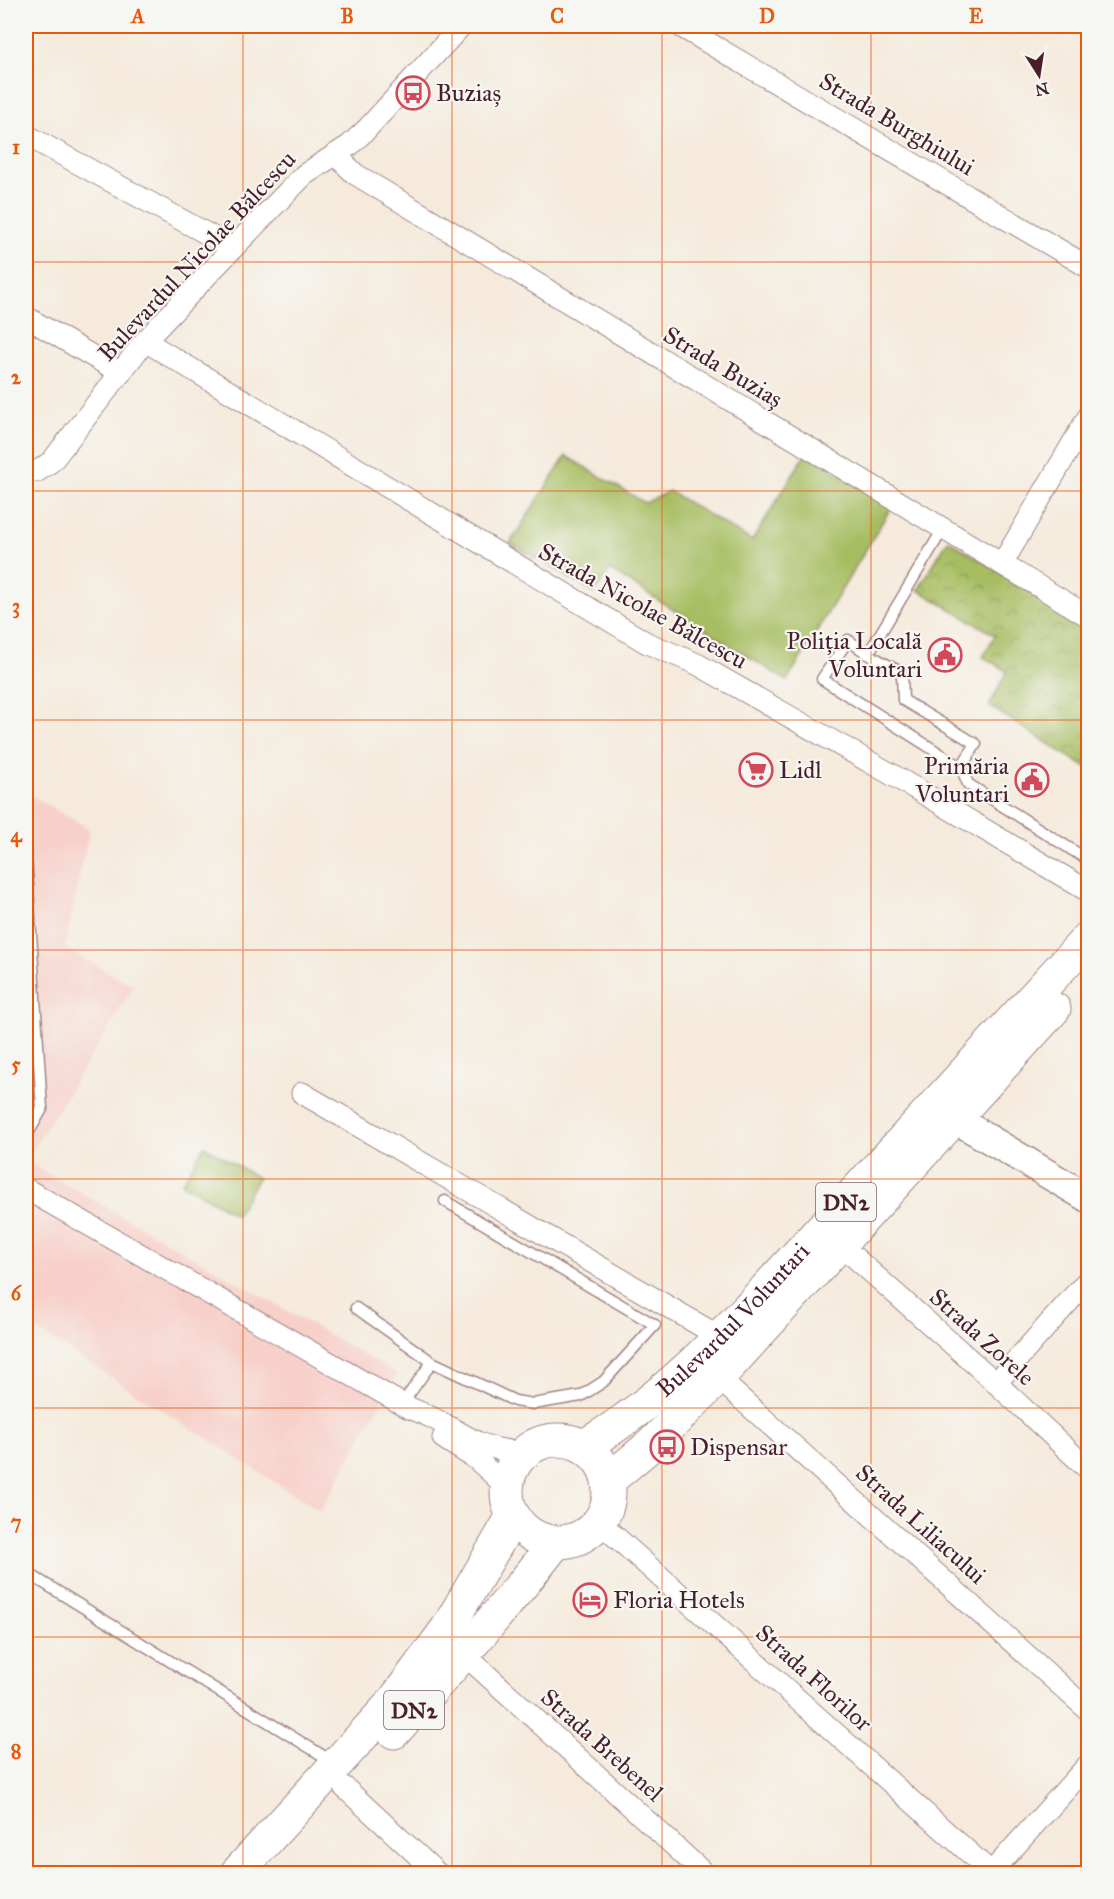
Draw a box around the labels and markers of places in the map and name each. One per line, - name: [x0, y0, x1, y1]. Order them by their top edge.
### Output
- bus stop icon: Buziaș: [395, 75, 431, 111]
- place label: Buziaș: [436, 78, 501, 108]
- place label: Poliția Locală Voluntari: [786, 626, 923, 684]
- public building icon: Poliția Locală Voluntari: [927, 637, 963, 673]
- place label: Primăria Voluntari: [915, 751, 1010, 809]
- supermarket icon: Lidl: [738, 752, 774, 788]
- place label: Lidl: [779, 755, 822, 785]
- public building icon: Primăria Voluntari: [1014, 762, 1050, 798]
- bus stop icon: Dispensar: [649, 1429, 685, 1465]
- place label: Dispensar: [690, 1432, 787, 1462]
- hotel icon: Floria Hotels: [572, 1582, 608, 1618]
- place label: Floria Hotels: [613, 1585, 745, 1615]

